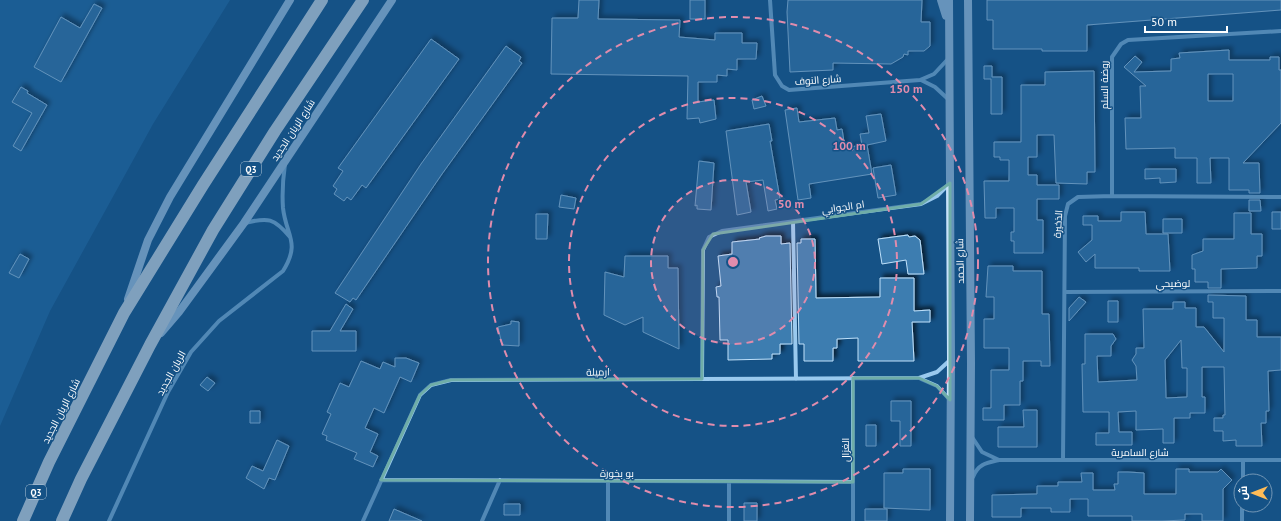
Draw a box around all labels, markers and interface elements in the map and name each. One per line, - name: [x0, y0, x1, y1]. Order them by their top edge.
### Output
- scale bar: [1145, 8, 1227, 34]
- text: 50 m: [1151, 14, 1177, 29]
- street label: روضة السلم: [1098, 61, 1112, 109]
- street label: شارع النوف: [794, 72, 842, 88]
- text: 150 m: [889, 81, 923, 96]
- street label: شارع الريان الجديد: [268, 97, 318, 163]
- text: 100 m: [832, 138, 866, 153]
- road number: Q3: [241, 162, 261, 176]
- text: 50 m: [778, 196, 804, 211]
- street label: ام الجوابي: [821, 198, 865, 217]
- street label: الذخيرة: [1051, 210, 1065, 238]
- street label: شارع الحمد: [953, 238, 967, 284]
- centre of rings: [726, 255, 740, 269]
- street label: لوضيحي: [1156, 277, 1190, 291]
- street label: الريان الجديد: [153, 348, 189, 398]
- street label: ارميلة: [586, 365, 610, 379]
- street label: شارع الريان الجديد: [39, 376, 83, 446]
- street label: الغزال: [839, 438, 852, 462]
- street label: شارع السامرية: [1111, 446, 1169, 459]
- street label: بو بخورة: [600, 467, 634, 480]
- north arrow: [1233, 473, 1273, 513]
- road number: Q3: [26, 485, 46, 499]
- text: ش: [1236, 486, 1250, 500]

